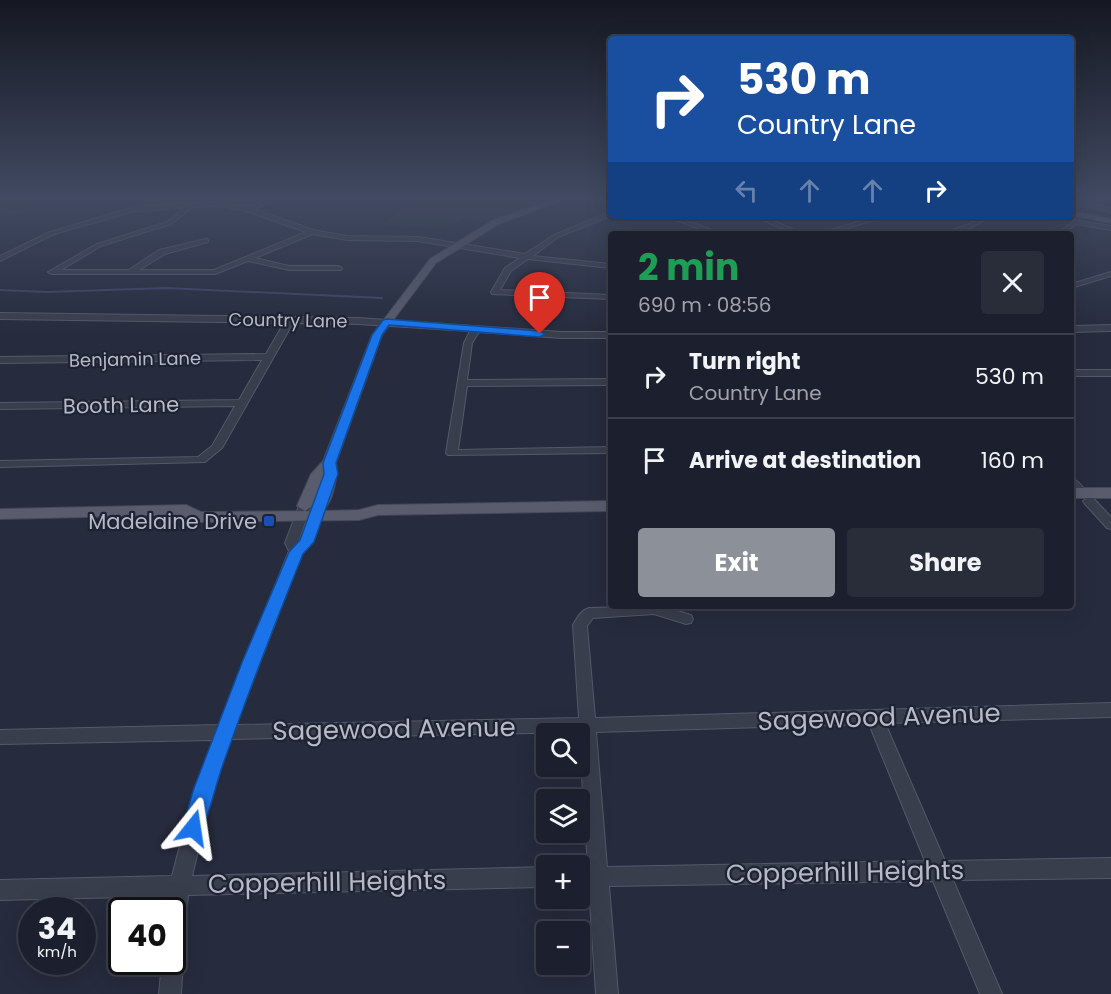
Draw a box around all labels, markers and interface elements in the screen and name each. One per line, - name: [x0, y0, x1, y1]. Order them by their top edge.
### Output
- text: 530 m: [737, 50, 870, 109]
- icon: right: [638, 60, 716, 138]
- text: Country Lane: [737, 106, 916, 143]
- icon: left: [730, 174, 763, 207]
- icon: ahead: [793, 174, 826, 207]
- icon: ahead: [856, 174, 889, 207]
- icon: right: [919, 174, 952, 207]
- text: 2 min: [638, 242, 739, 293]
- button: close: [981, 251, 1044, 314]
- pin: [514, 272, 565, 334]
- icon: arrive: [523, 281, 556, 314]
- text: 690 m · 08:56: [638, 291, 771, 319]
- street label: Country Lane: [228, 306, 348, 334]
- street label: Benjamin Lane: [69, 345, 201, 373]
- text: Turn right: [689, 346, 800, 377]
- icon: right: [638, 360, 671, 393]
- text: 530 m: [975, 361, 1044, 392]
- text: Country Lane: [689, 379, 822, 407]
- street label: Booth Lane: [63, 389, 179, 421]
- icon: arrive: [638, 444, 671, 477]
- text: Arrive at destination: [689, 445, 921, 476]
- text: 160 m: [981, 445, 1044, 476]
- place label: Madelaine Drive: [88, 507, 257, 536]
- marker: Madelaine Drive: [262, 514, 276, 528]
- button: Exit: [638, 528, 835, 597]
- button: Share: [847, 528, 1044, 597]
- street label: Sagewood Avenue: [757, 695, 1001, 739]
- street label: Sagewood Avenue: [272, 709, 516, 749]
- map controls: [536, 723, 590, 975]
- button: search: [536, 723, 590, 777]
- button: layers: [536, 789, 590, 843]
- position arrow: [161, 796, 225, 860]
- street label: Copperhill Heights: [726, 852, 964, 892]
- button: +: [536, 855, 590, 909]
- street label: Copperhill Heights: [208, 862, 446, 902]
- speed limit sign: 40: [108, 897, 186, 975]
- text: 34: [38, 907, 76, 950]
- button: −: [536, 921, 590, 975]
- text: km/h: [37, 941, 77, 962]

